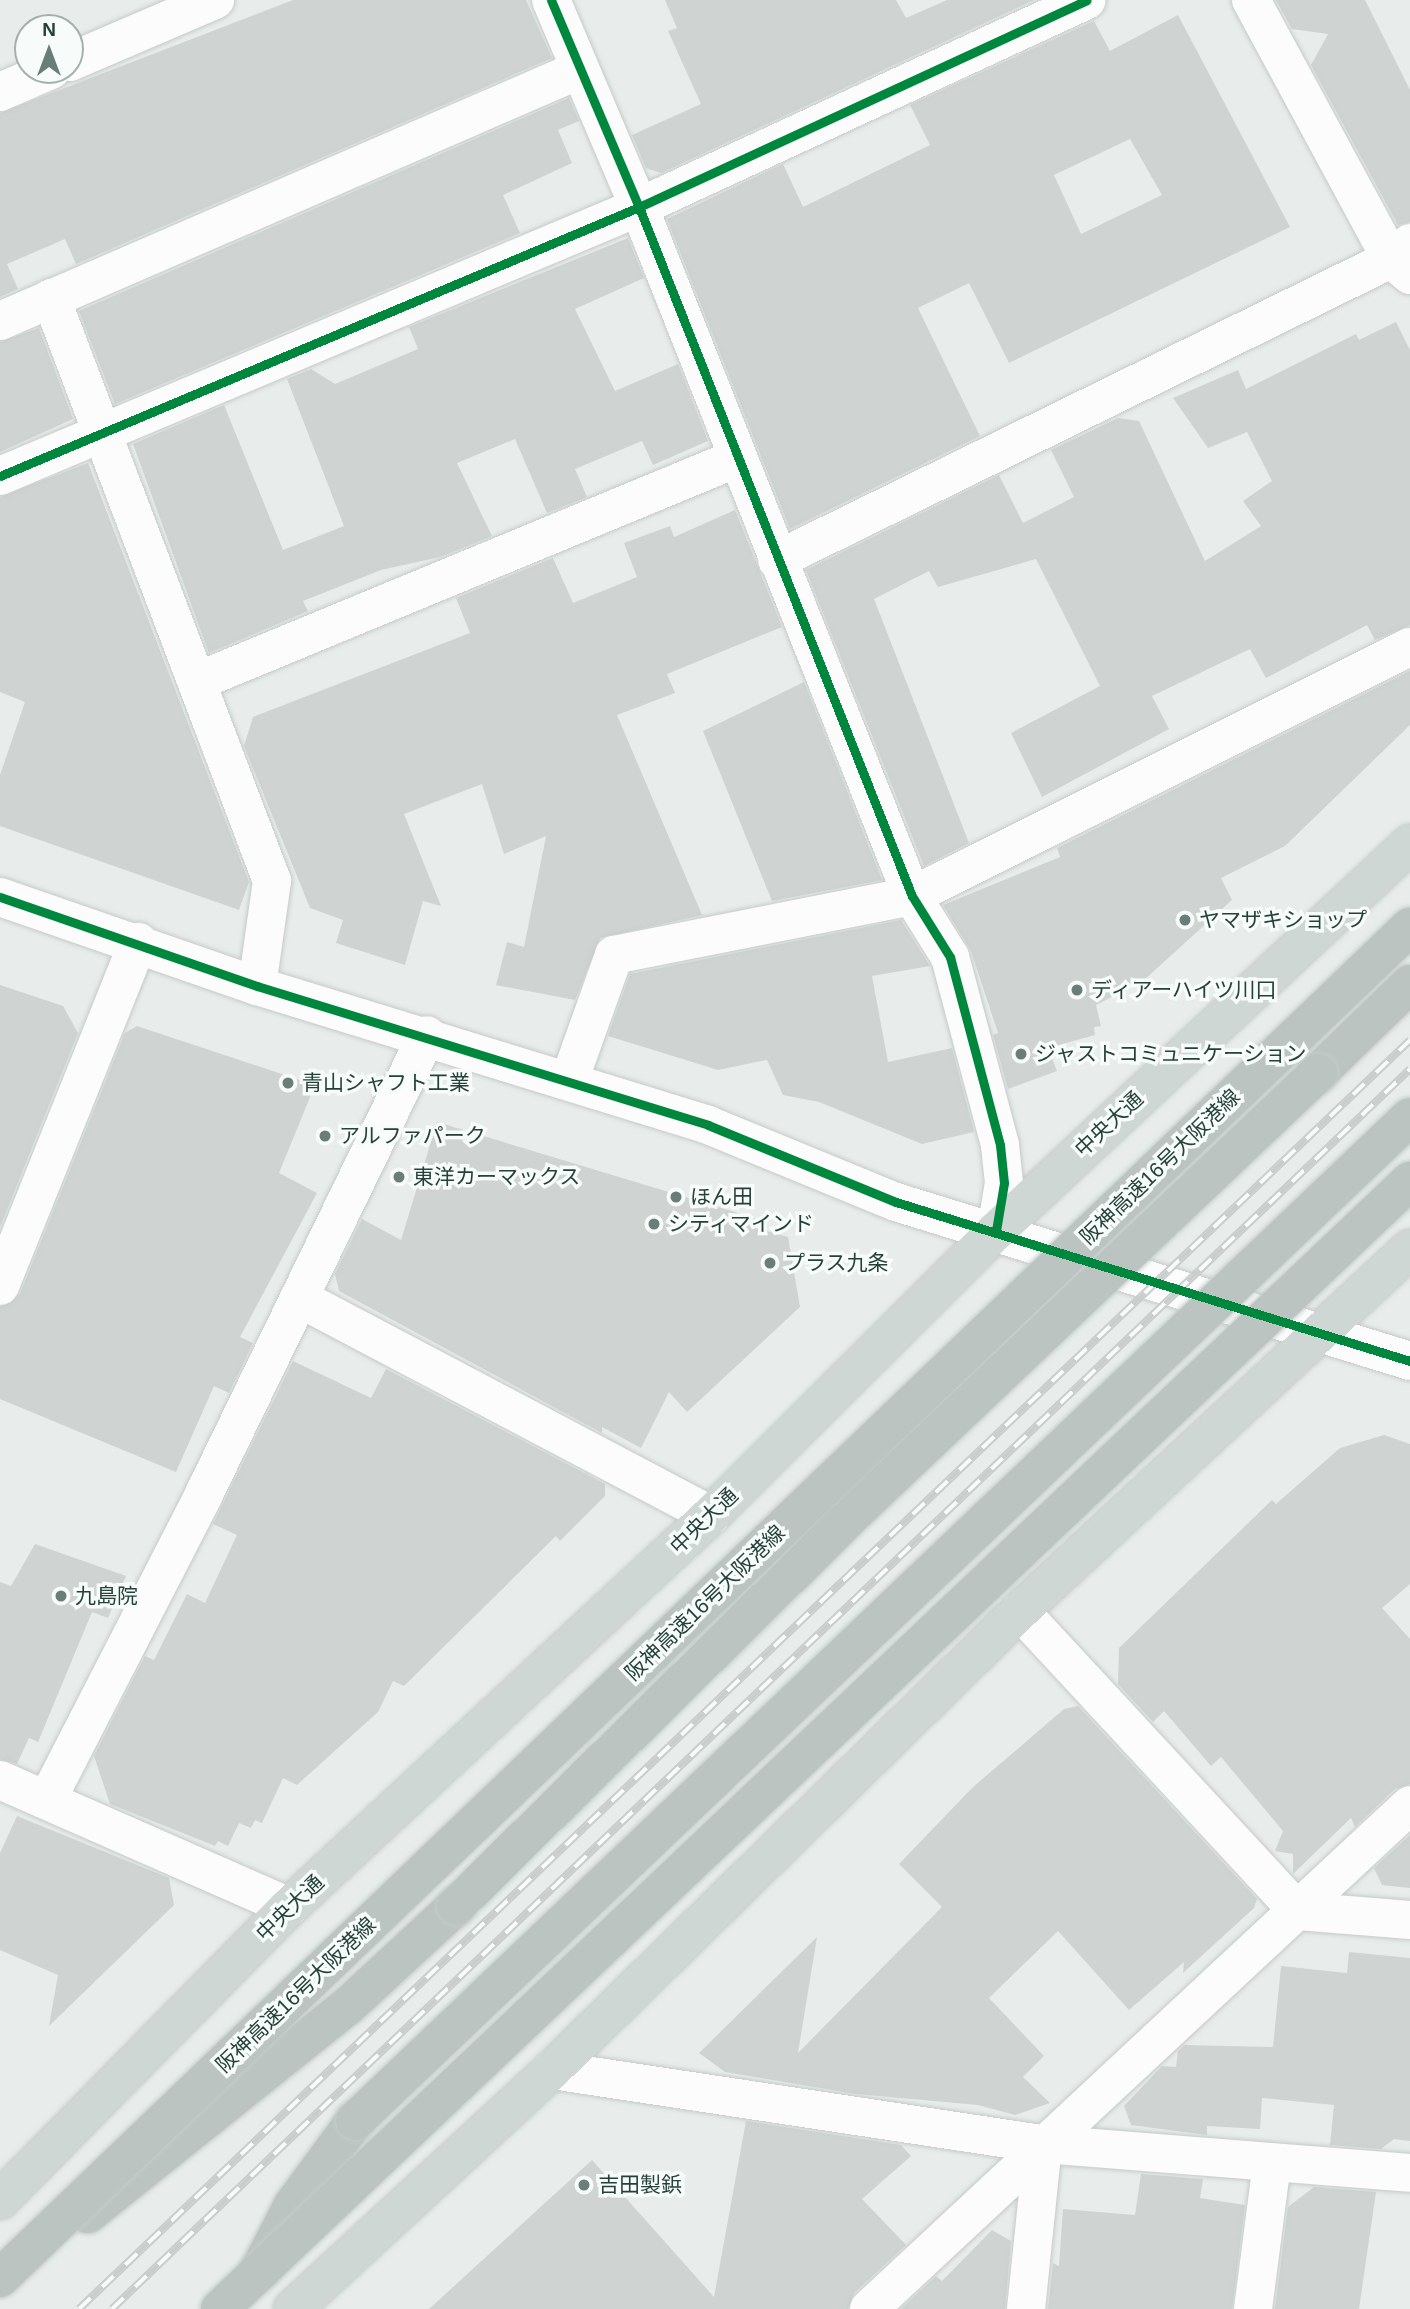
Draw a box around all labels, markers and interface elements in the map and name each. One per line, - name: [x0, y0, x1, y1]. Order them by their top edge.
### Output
- north arrow: [14, 14, 84, 84]
- text: N: [42, 19, 56, 40]
- place label: ヤマザキショップ: [1199, 907, 1367, 933]
- marker: ヤマザキショップ: [1177, 912, 1193, 928]
- place label: ディアーハイツ川口: [1091, 977, 1279, 1003]
- marker: ディアーハイツ川口: [1069, 982, 1085, 998]
- place label: ジャストコミュニケーション: [1035, 1041, 1308, 1067]
- marker: ジャストコミュニケーション: [1013, 1046, 1029, 1062]
- place label: 青山シャフト工業: [302, 1070, 470, 1096]
- marker: 青山シャフト工業: [280, 1075, 296, 1091]
- street label: 阪神高速16号大阪港線: [1075, 1084, 1245, 1250]
- street label: 中央大通: [1070, 1086, 1148, 1162]
- place label: アルファパーク: [339, 1123, 486, 1149]
- marker: アルファパーク: [317, 1128, 333, 1144]
- place label: 東洋カーマックス: [413, 1164, 581, 1190]
- marker: 東洋カーマックス: [391, 1169, 407, 1185]
- place label: ほん田: [690, 1184, 753, 1210]
- marker: ほん田: [668, 1189, 684, 1205]
- place label: シティマインド: [668, 1211, 815, 1237]
- marker: シティマインド: [646, 1216, 662, 1232]
- place label: プラス九条: [784, 1250, 889, 1276]
- marker: プラス九条: [762, 1255, 778, 1271]
- street label: 中央大通: [665, 1483, 743, 1559]
- street label: 阪神高速16号大阪港線: [620, 1520, 790, 1686]
- place label: 九島院: [75, 1583, 138, 1609]
- marker: 九島院: [53, 1588, 69, 1604]
- street label: 中央大通: [251, 1870, 329, 1946]
- street label: 阪神高速16号大阪港線: [211, 1912, 381, 2078]
- place label: 吉田製鋲: [598, 2172, 682, 2198]
- marker: 吉田製鋲: [576, 2177, 592, 2193]

